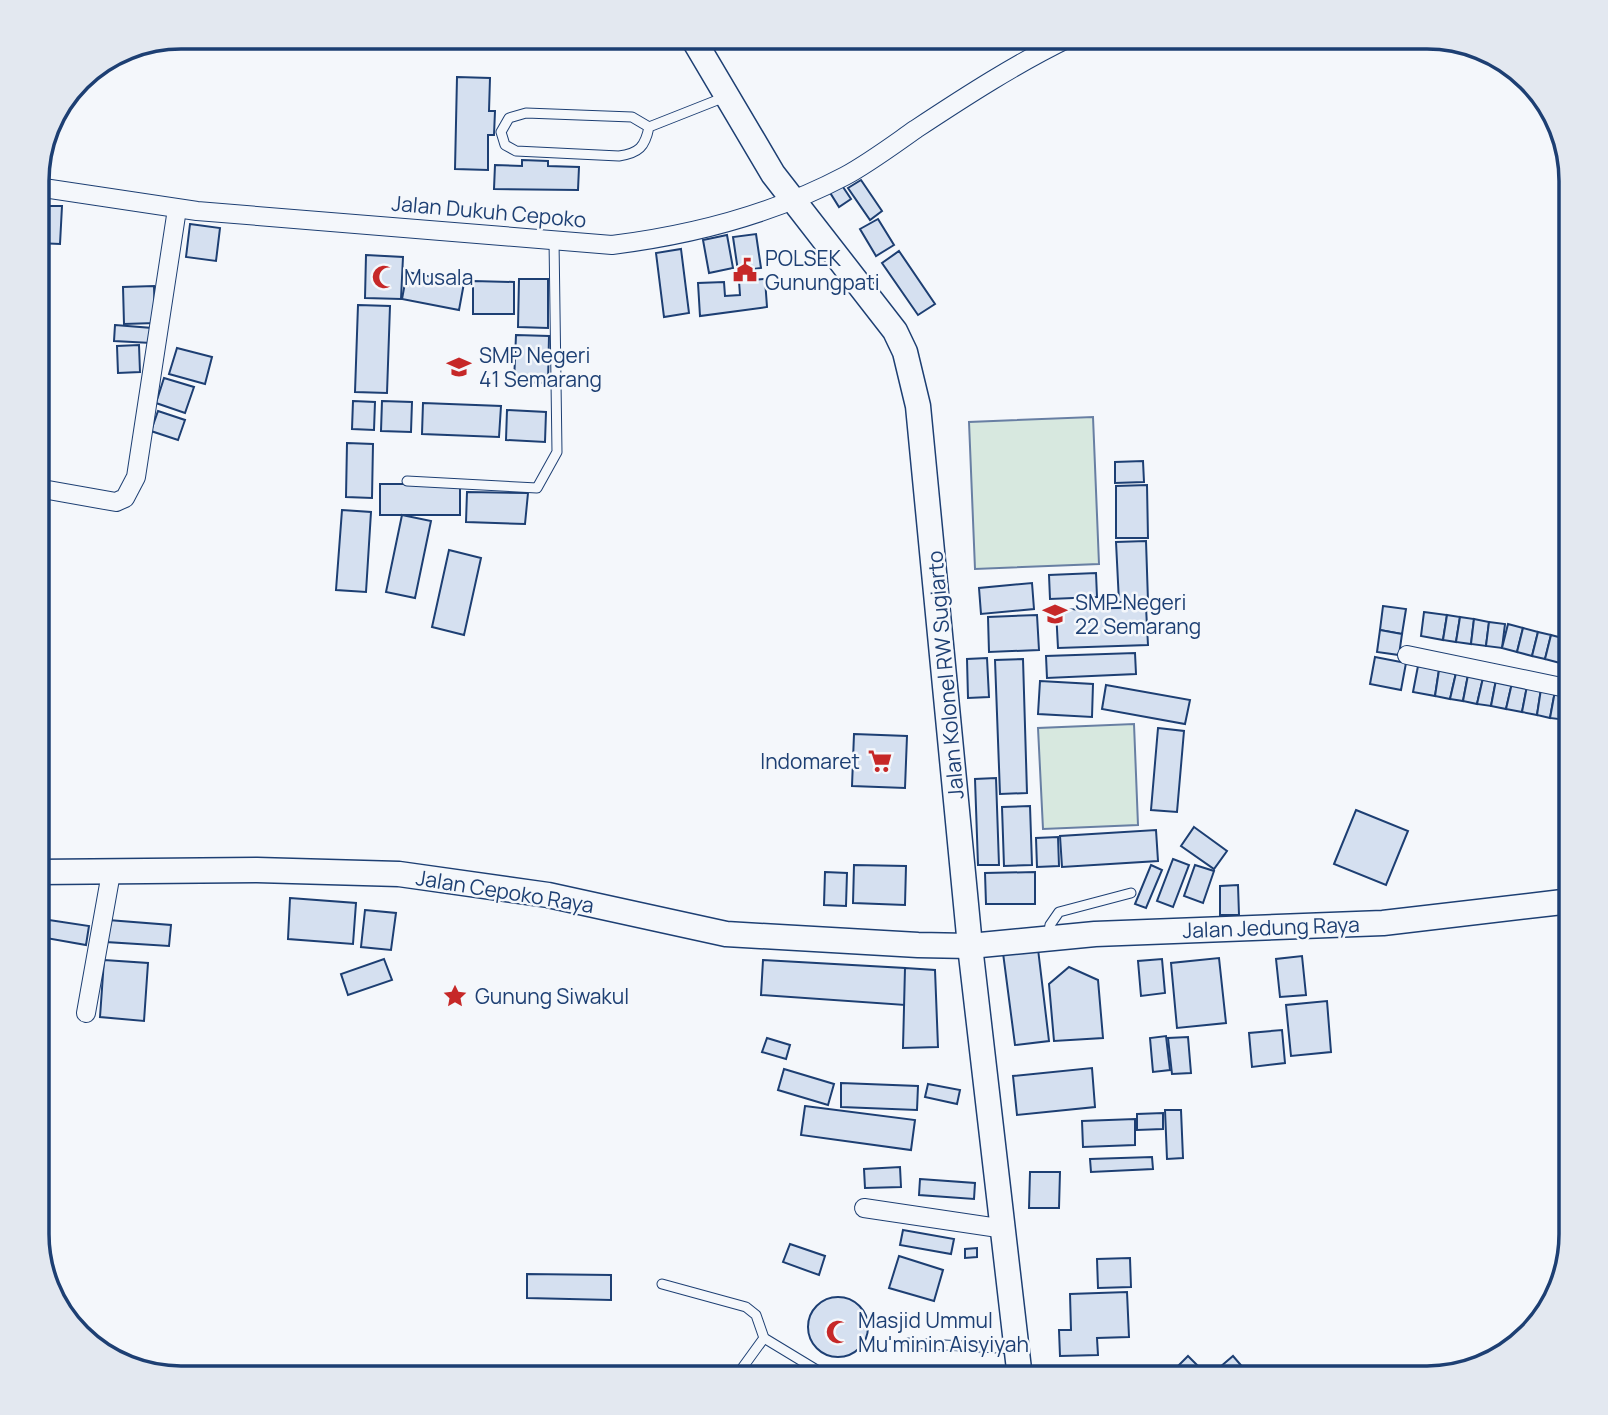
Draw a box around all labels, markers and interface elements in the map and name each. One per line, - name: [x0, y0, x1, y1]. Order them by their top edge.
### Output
- street label: Jalan Dukuh Cepoko: [391, 189, 587, 233]
- place label: POLSEK Gunungpati: [765, 244, 880, 296]
- public building icon: POLSEK Gunungpati: [731, 256, 759, 284]
- mosque icon: Musala: [370, 263, 398, 291]
- place label: Musala: [404, 263, 473, 291]
- place label: SMP Negeri 41 Semarang: [479, 341, 602, 393]
- school or university icon: SMP Negeri 41 Semarang: [445, 353, 473, 381]
- street label: Jalan Kolonel RW Sugiarto: [920, 550, 970, 800]
- place label: SMP Negeri 22 Semarang: [1075, 588, 1201, 640]
- school or university icon: SMP Negeri 22 Semarang: [1041, 600, 1069, 628]
- place label: Indomaret: [760, 747, 860, 775]
- supermarket icon: Indomaret: [866, 747, 894, 775]
- street label: Jalan Cepoko Raya: [414, 863, 596, 919]
- street label: Jalan Jedung Raya: [1182, 910, 1360, 944]
- place icon: Gunung Siwakul: [441, 982, 469, 1010]
- place label: Gunung Siwakul: [475, 982, 629, 1010]
- place label: Masjid Ummul Mu'minin Aisyiyah: [858, 1306, 1029, 1358]
- mosque icon: Masjid Ummul Mu'minin Aisyiyah: [824, 1318, 852, 1346]

